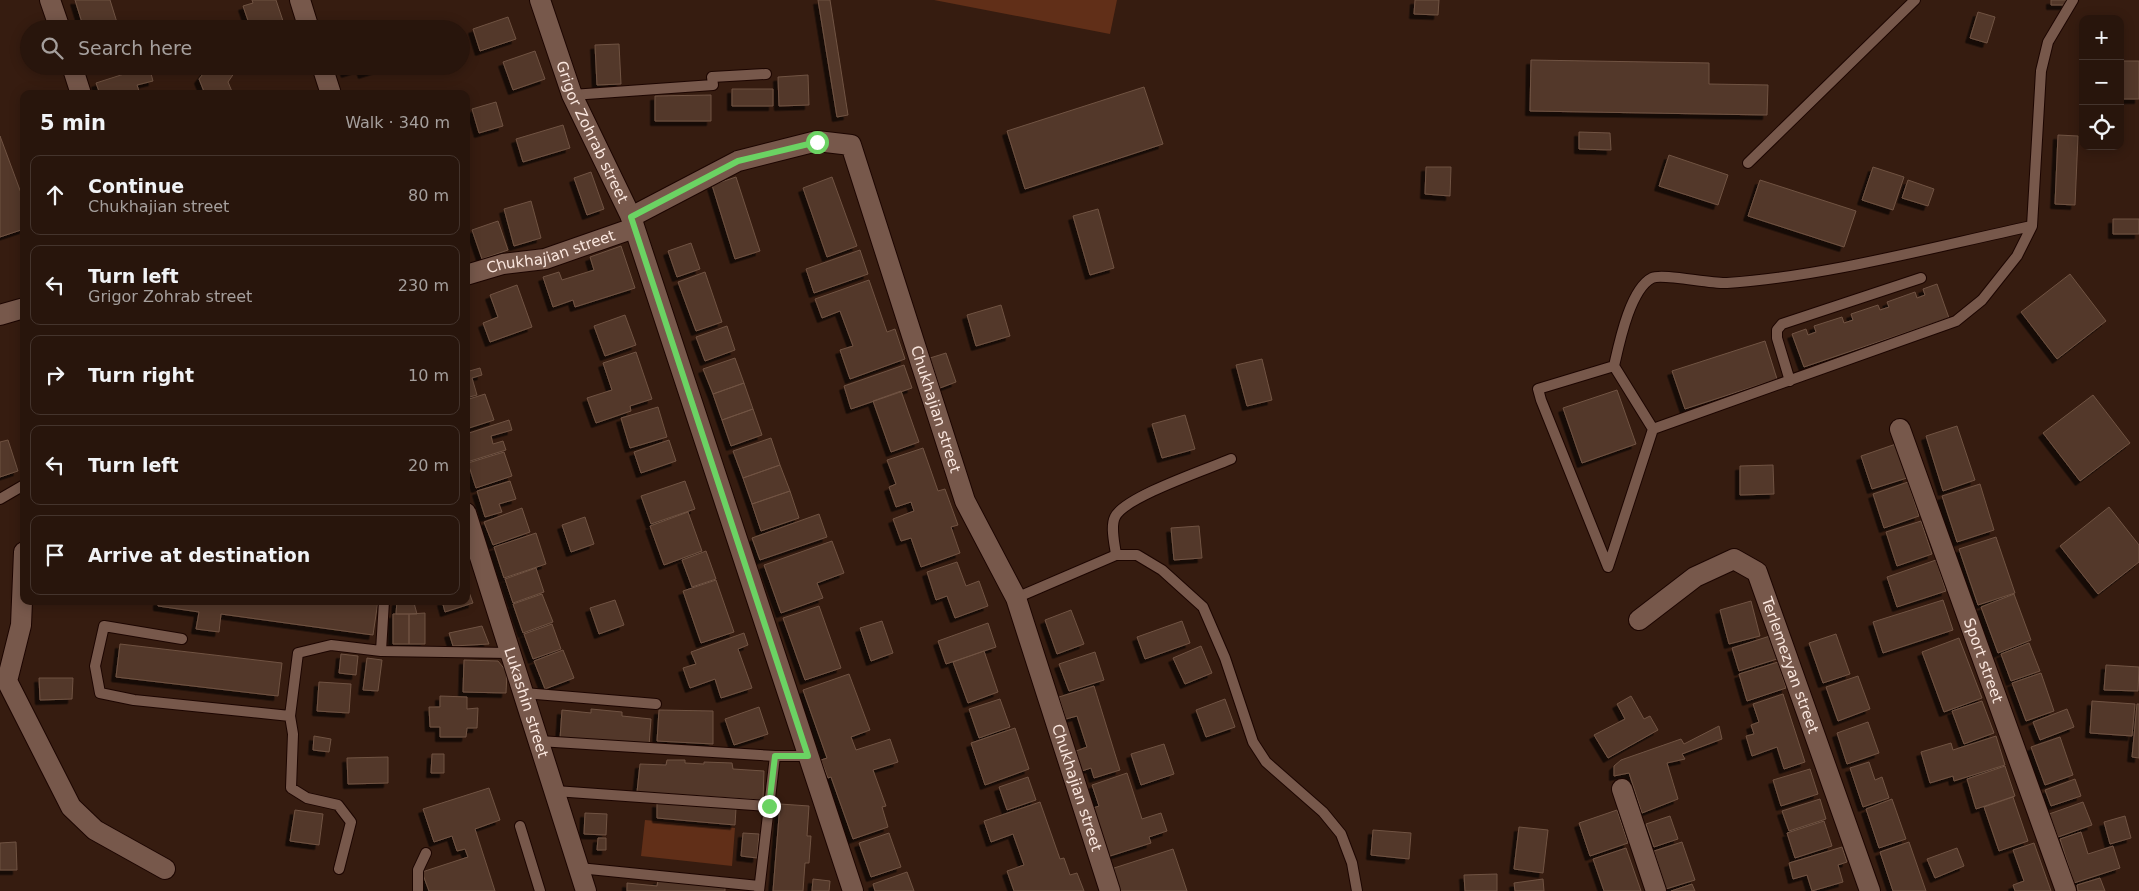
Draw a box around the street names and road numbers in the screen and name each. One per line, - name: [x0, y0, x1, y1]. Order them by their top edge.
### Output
- street label: Grigor Zohrab street: [552, 59, 632, 206]
- street label: Chukhajian street: [484, 226, 617, 277]
- street label: Chukhajian street: [907, 343, 964, 475]
- street label: Terlemezyan street: [1757, 594, 1823, 736]
- street label: Sport street: [1960, 616, 2007, 706]
- street label: Lukashin street: [500, 645, 552, 760]
- street label: Chukhajian street: [1048, 722, 1106, 854]

